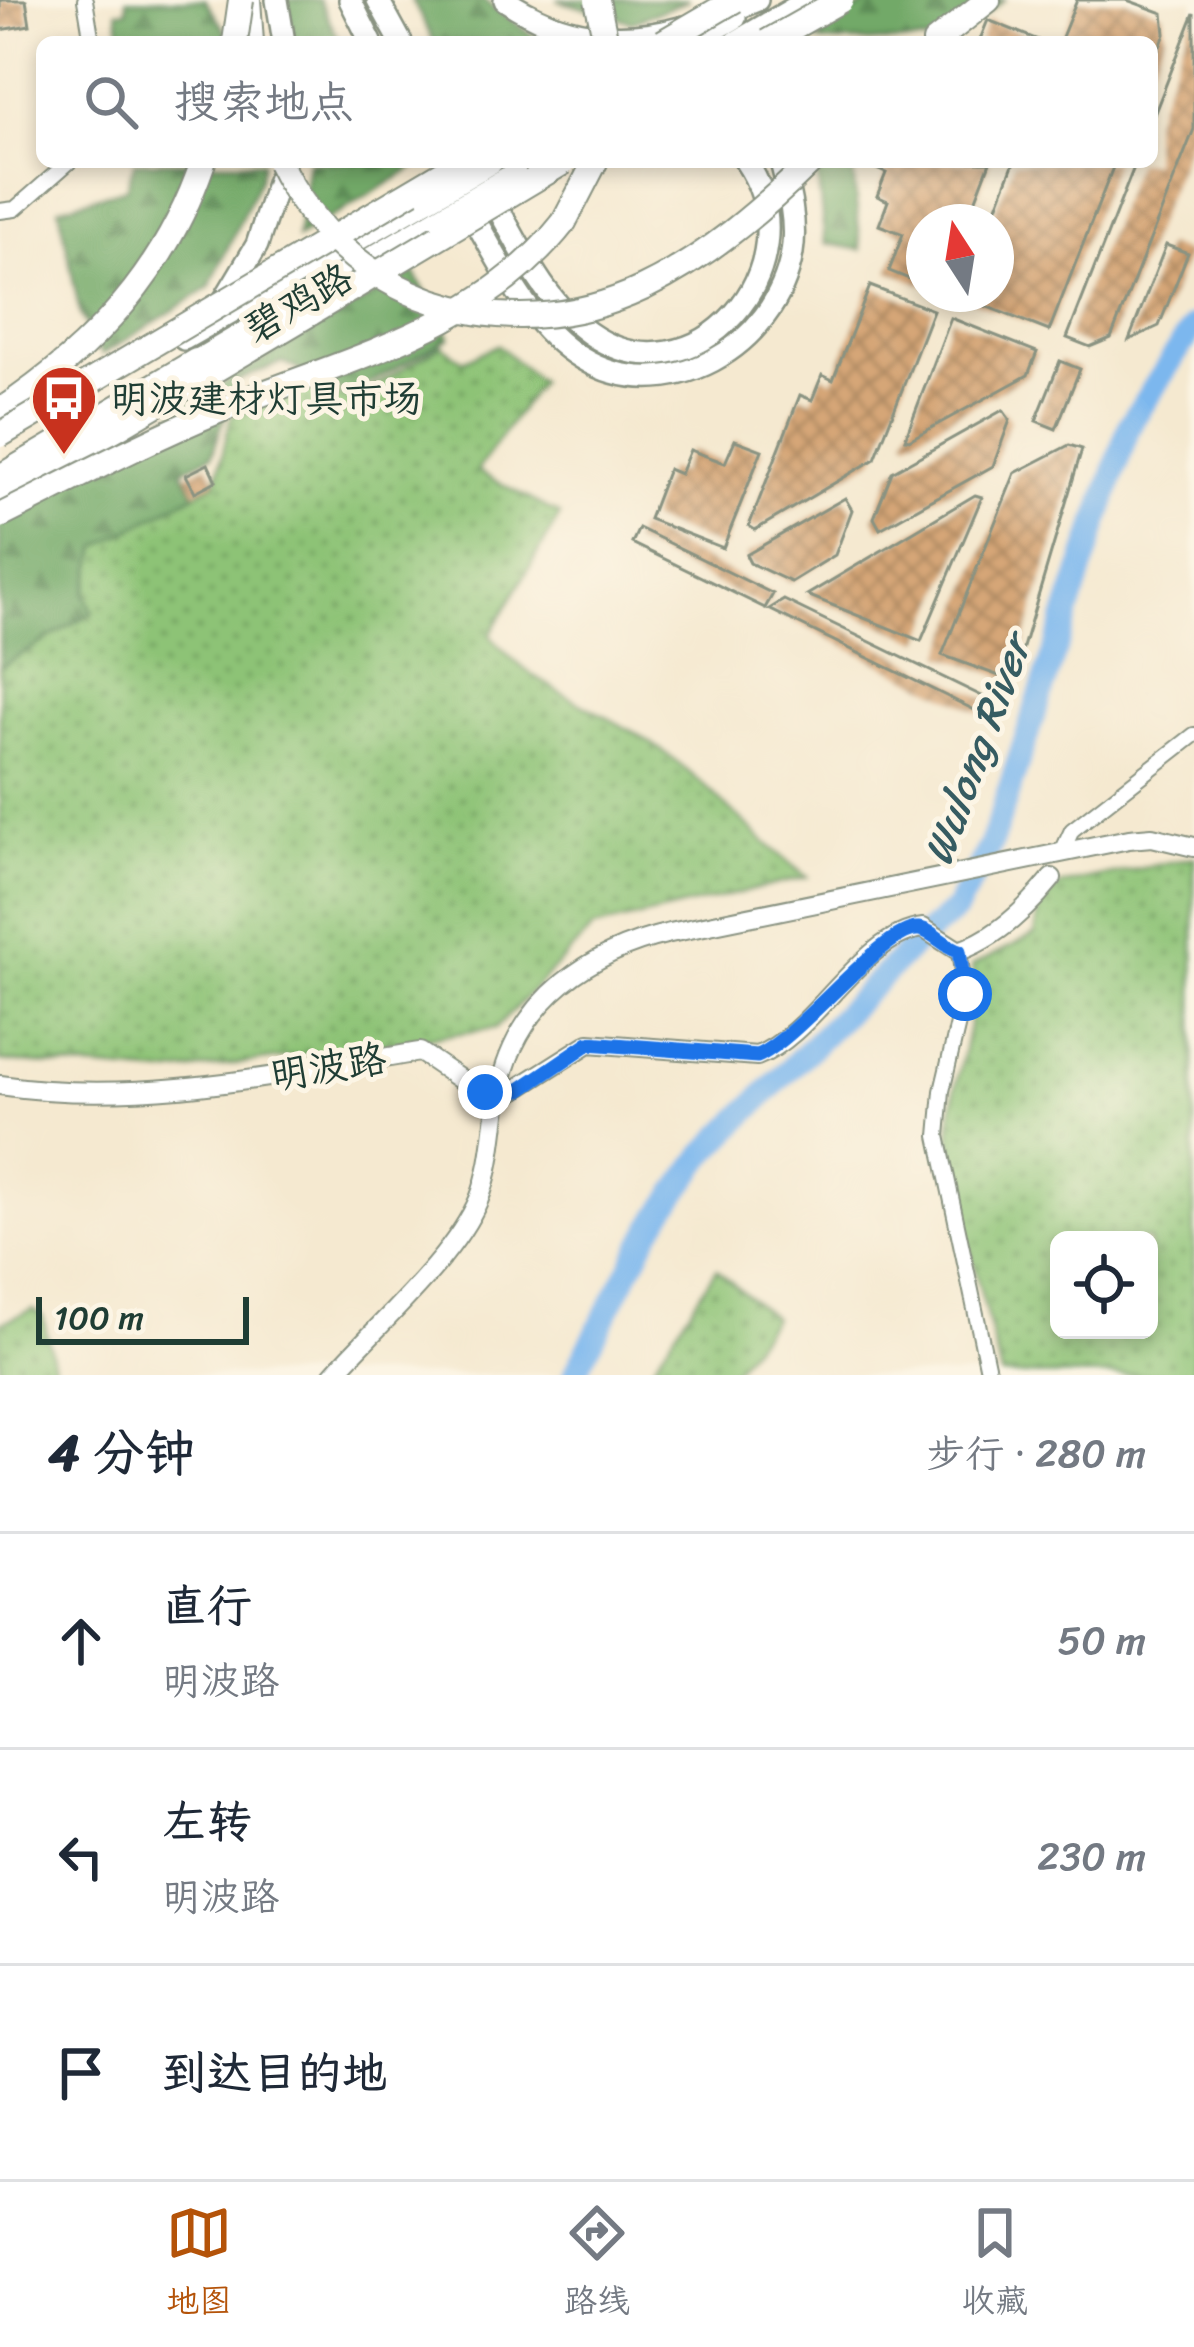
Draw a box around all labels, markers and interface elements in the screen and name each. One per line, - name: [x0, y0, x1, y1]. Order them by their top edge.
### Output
- search box: [36, 36, 1158, 168]
- text: 搜索地点: [174, 62, 354, 142]
- icon: search: [78, 69, 144, 135]
- north arrow: [906, 204, 1014, 312]
- street label: 碧鸡路: [230, 243, 366, 362]
- bus stop icon: 明波建材灯具市场: [29, 363, 99, 457]
- place label: 明波建材灯具市场: [110, 364, 422, 433]
- water label: Wulong River: [901, 618, 1055, 875]
- route start: [938, 967, 992, 1021]
- street label: 明波路: [265, 1023, 391, 1110]
- route end: [458, 1065, 512, 1119]
- map controls: [1050, 1231, 1158, 1339]
- button: locate: [1050, 1231, 1158, 1339]
- text: 100 m: [54, 1289, 144, 1347]
- scale bar: [36, 1291, 249, 1344]
- text: 4 分钟: [48, 1408, 195, 1498]
- text: 步行 · 280 m: [927, 1419, 1146, 1488]
- text: 直行: [162, 1566, 252, 1646]
- text: 50 m: [1057, 1606, 1146, 1675]
- icon: ahead: [48, 1608, 114, 1674]
- text: 明波路: [162, 1646, 279, 1715]
- text: 左转: [162, 1782, 252, 1862]
- text: 230 m: [1037, 1822, 1146, 1891]
- icon: left: [48, 1824, 114, 1890]
- text: 明波路: [162, 1862, 279, 1931]
- text: 到达目的地: [162, 2033, 387, 2113]
- icon: arrive: [48, 2040, 114, 2106]
- tab: 地图: [166, 2200, 232, 2330]
- tab: 路线: [564, 2200, 630, 2330]
- tab: 收藏: [962, 2200, 1028, 2330]

